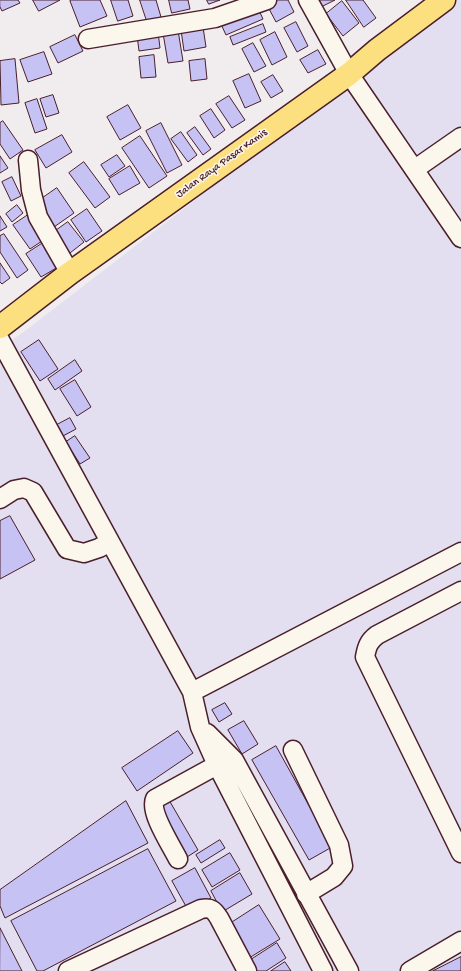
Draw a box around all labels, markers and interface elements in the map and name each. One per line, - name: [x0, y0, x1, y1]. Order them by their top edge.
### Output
- street label: Jalan Raya Pasar Kamis: [174, 126, 270, 202]

